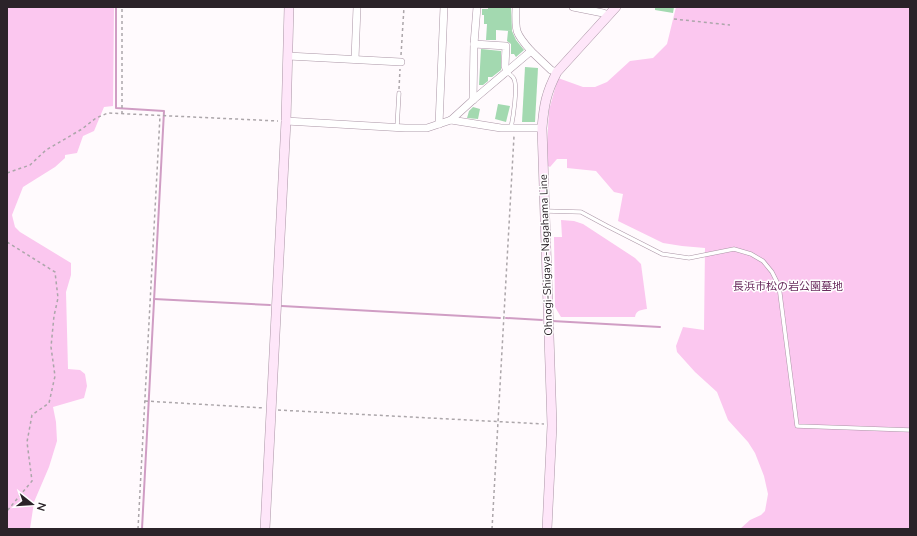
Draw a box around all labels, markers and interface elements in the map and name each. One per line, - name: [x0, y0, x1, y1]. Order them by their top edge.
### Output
- street label: Ohnogi-Shigaya-Nagahama Line: [536, 174, 556, 336]
- park label: 長浜市松の岩公園墓地: [733, 279, 843, 294]
- north arrow: [12, 484, 52, 524]
- text: N: [33, 501, 49, 513]

